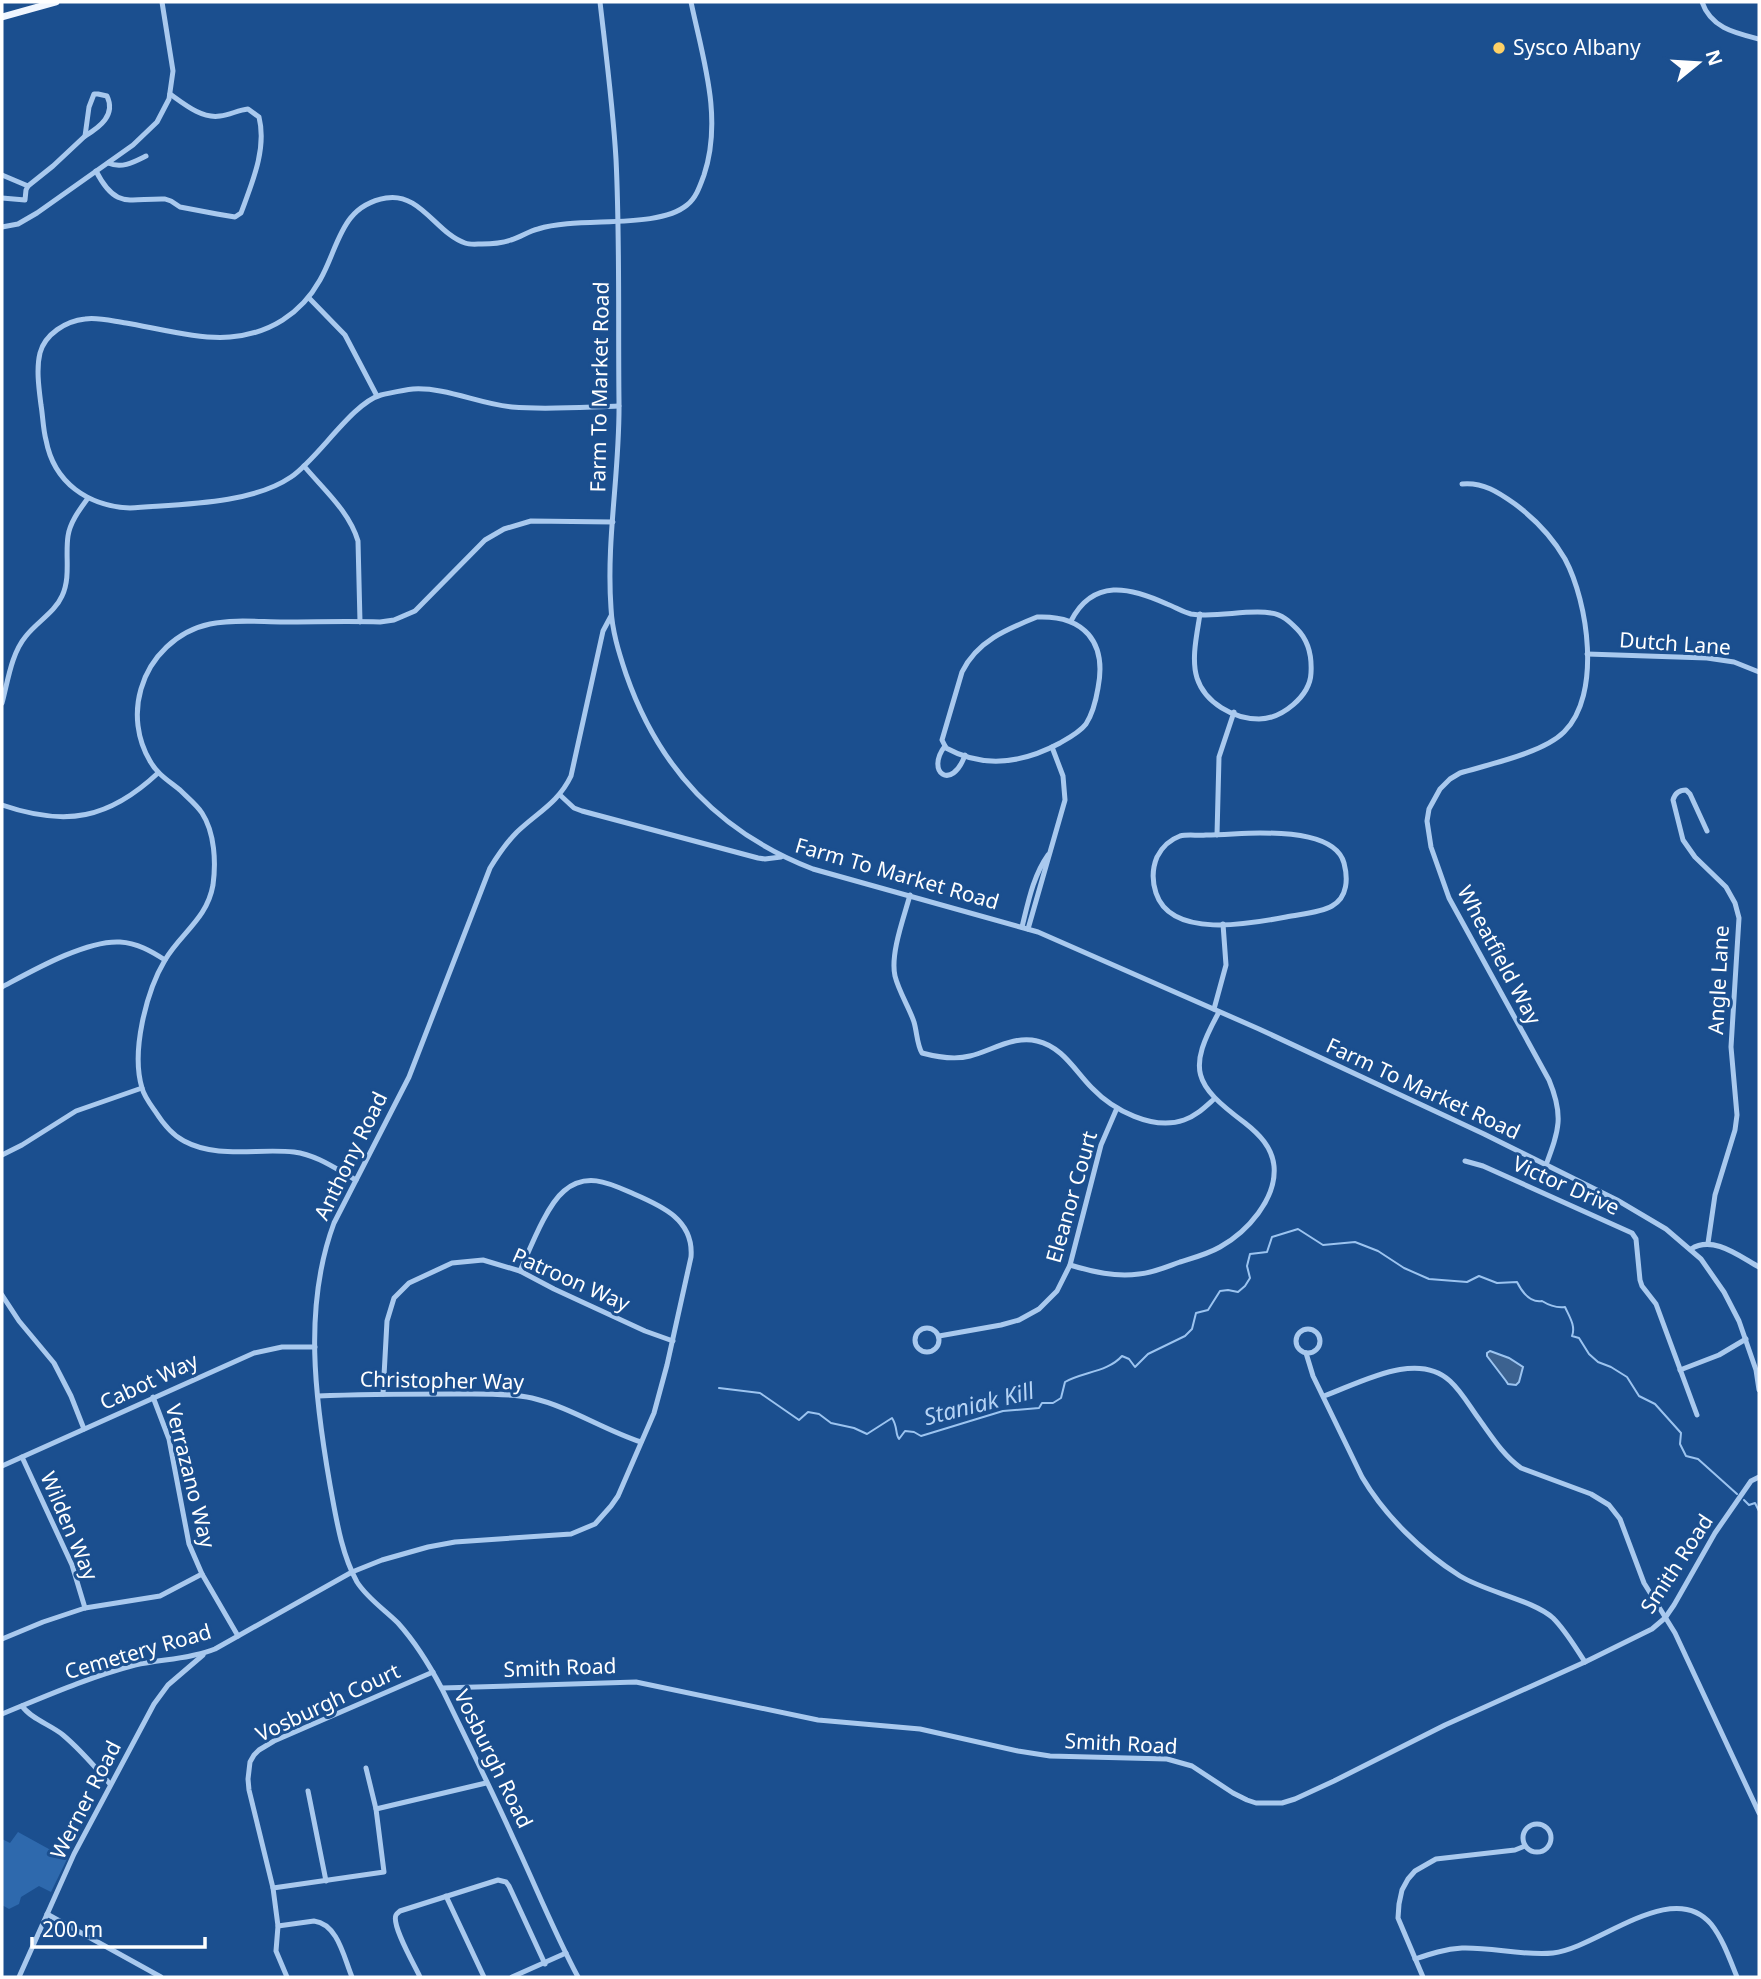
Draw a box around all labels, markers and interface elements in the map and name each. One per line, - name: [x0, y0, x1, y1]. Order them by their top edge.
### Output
- north arrow: [1663, 28, 1733, 98]
- place label: Sysco Albany: [1513, 33, 1641, 61]
- marker: Sysco Albany: [1491, 40, 1507, 56]
- text: N: [1699, 46, 1729, 69]
- street label: Farm To Market Road: [583, 281, 615, 493]
- street label: Dutch Lane: [1618, 625, 1732, 661]
- street label: Farm To Market Road: [792, 831, 1002, 916]
- street label: Wheatfield Way: [1451, 880, 1548, 1029]
- street label: Angle Lane: [1701, 924, 1735, 1035]
- street label: Farm To Market Road: [1322, 1031, 1525, 1145]
- street label: Anthony Road: [307, 1087, 393, 1224]
- street label: Eleanor Court: [1039, 1127, 1103, 1266]
- street label: Victor Drive: [1508, 1149, 1624, 1221]
- street label: Patroon Way: [508, 1241, 635, 1318]
- street label: Cabot Way: [95, 1346, 202, 1416]
- street label: Christopher Way: [360, 1365, 525, 1395]
- water label: Staniak Kill: [920, 1374, 1038, 1432]
- street label: Verrazano Way: [160, 1401, 222, 1551]
- street label: Wilden Way: [35, 1467, 105, 1584]
- street label: Smith Road: [1634, 1508, 1719, 1618]
- street label: Cemetery Road: [61, 1617, 214, 1685]
- street label: Smith Road: [503, 1651, 617, 1683]
- street label: Vosburgh Court: [251, 1656, 404, 1748]
- street label: Vosburgh Road: [448, 1685, 540, 1833]
- street label: Smith Road: [1064, 1726, 1178, 1760]
- street label: Werner Road: [43, 1736, 127, 1863]
- scale bar: [32, 1906, 205, 1950]
- text: 200 m: [42, 1915, 103, 1943]

